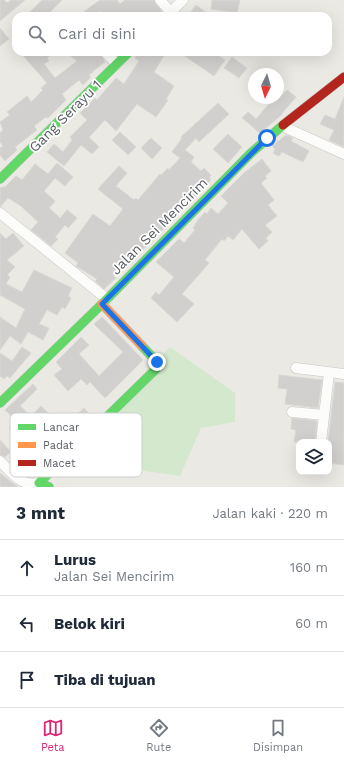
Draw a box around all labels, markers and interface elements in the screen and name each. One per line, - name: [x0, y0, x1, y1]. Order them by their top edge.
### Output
- search box: [12, 12, 332, 56]
- icon: search: [26, 23, 48, 45]
- text: Cari di sini: [58, 25, 136, 43]
- north arrow: [248, 68, 284, 104]
- street label: Gang Serayu 1: [26, 77, 104, 155]
- route start: [258, 129, 276, 147]
- street label: Jalan Sei Mencirim: [107, 174, 211, 278]
- route end: [148, 353, 166, 371]
- legend: [10, 413, 142, 477]
- text: Lancar: [43, 421, 80, 434]
- text: Padat: [43, 439, 74, 452]
- map controls: [296, 439, 332, 475]
- button: layers: [296, 439, 332, 475]
- text: Macet: [43, 457, 76, 470]
- text: 3 mnt: [16, 503, 65, 523]
- text: Jalan kaki · 220 m: [212, 506, 328, 521]
- text: Lurus: [54, 551, 96, 569]
- icon: ahead: [16, 557, 38, 579]
- text: 160 m: [290, 560, 328, 575]
- text: Jalan Sei Mencirim: [54, 569, 174, 584]
- icon: left: [16, 613, 38, 635]
- text: Belok kiri: [54, 615, 125, 633]
- text: 60 m: [295, 616, 328, 631]
- icon: arrive: [16, 669, 38, 691]
- text: Tiba di tujuan: [54, 671, 156, 689]
- tab: Peta: [41, 717, 65, 754]
- tab: Rute: [146, 717, 171, 754]
- tab: Disimpan: [253, 717, 303, 754]

